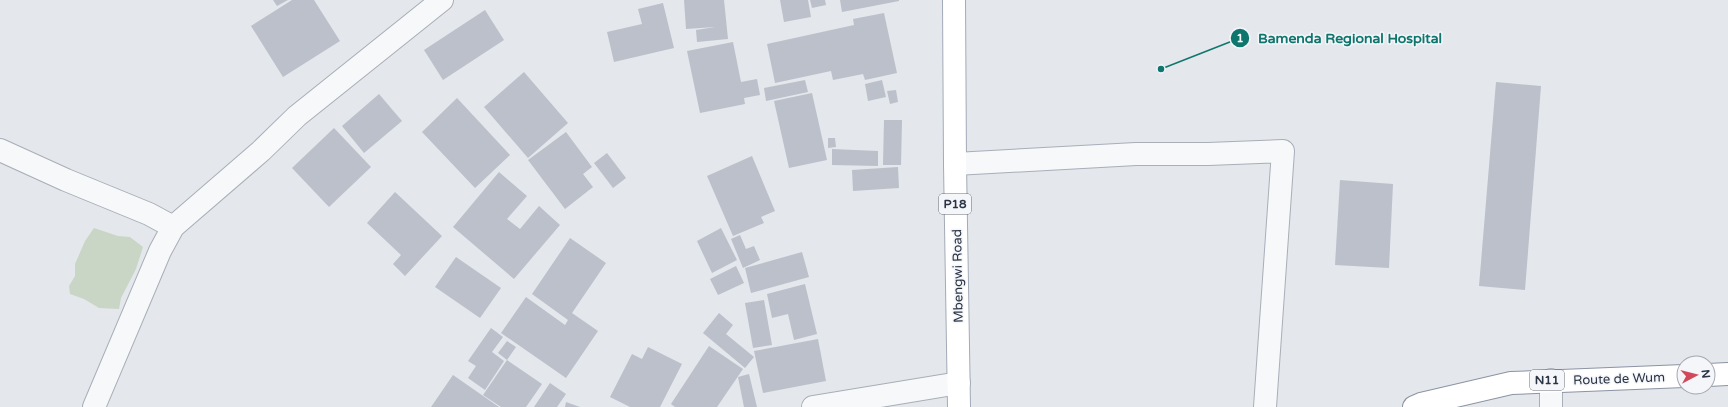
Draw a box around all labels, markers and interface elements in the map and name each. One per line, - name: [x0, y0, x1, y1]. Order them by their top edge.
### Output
- callout: Bamenda Regional Hospital: [1230, 25, 1450, 51]
- text: Bamenda Regional Hospital: [1258, 30, 1442, 47]
- text: 1: [1236, 31, 1244, 45]
- road number: P18: [939, 194, 971, 214]
- street label: Mbengwi Road: [949, 229, 967, 323]
- north arrow: [1676, 355, 1716, 395]
- street label: Route de Wum: [1573, 369, 1665, 389]
- text: N: [1698, 369, 1712, 379]
- road number: N11: [1530, 370, 1564, 390]

